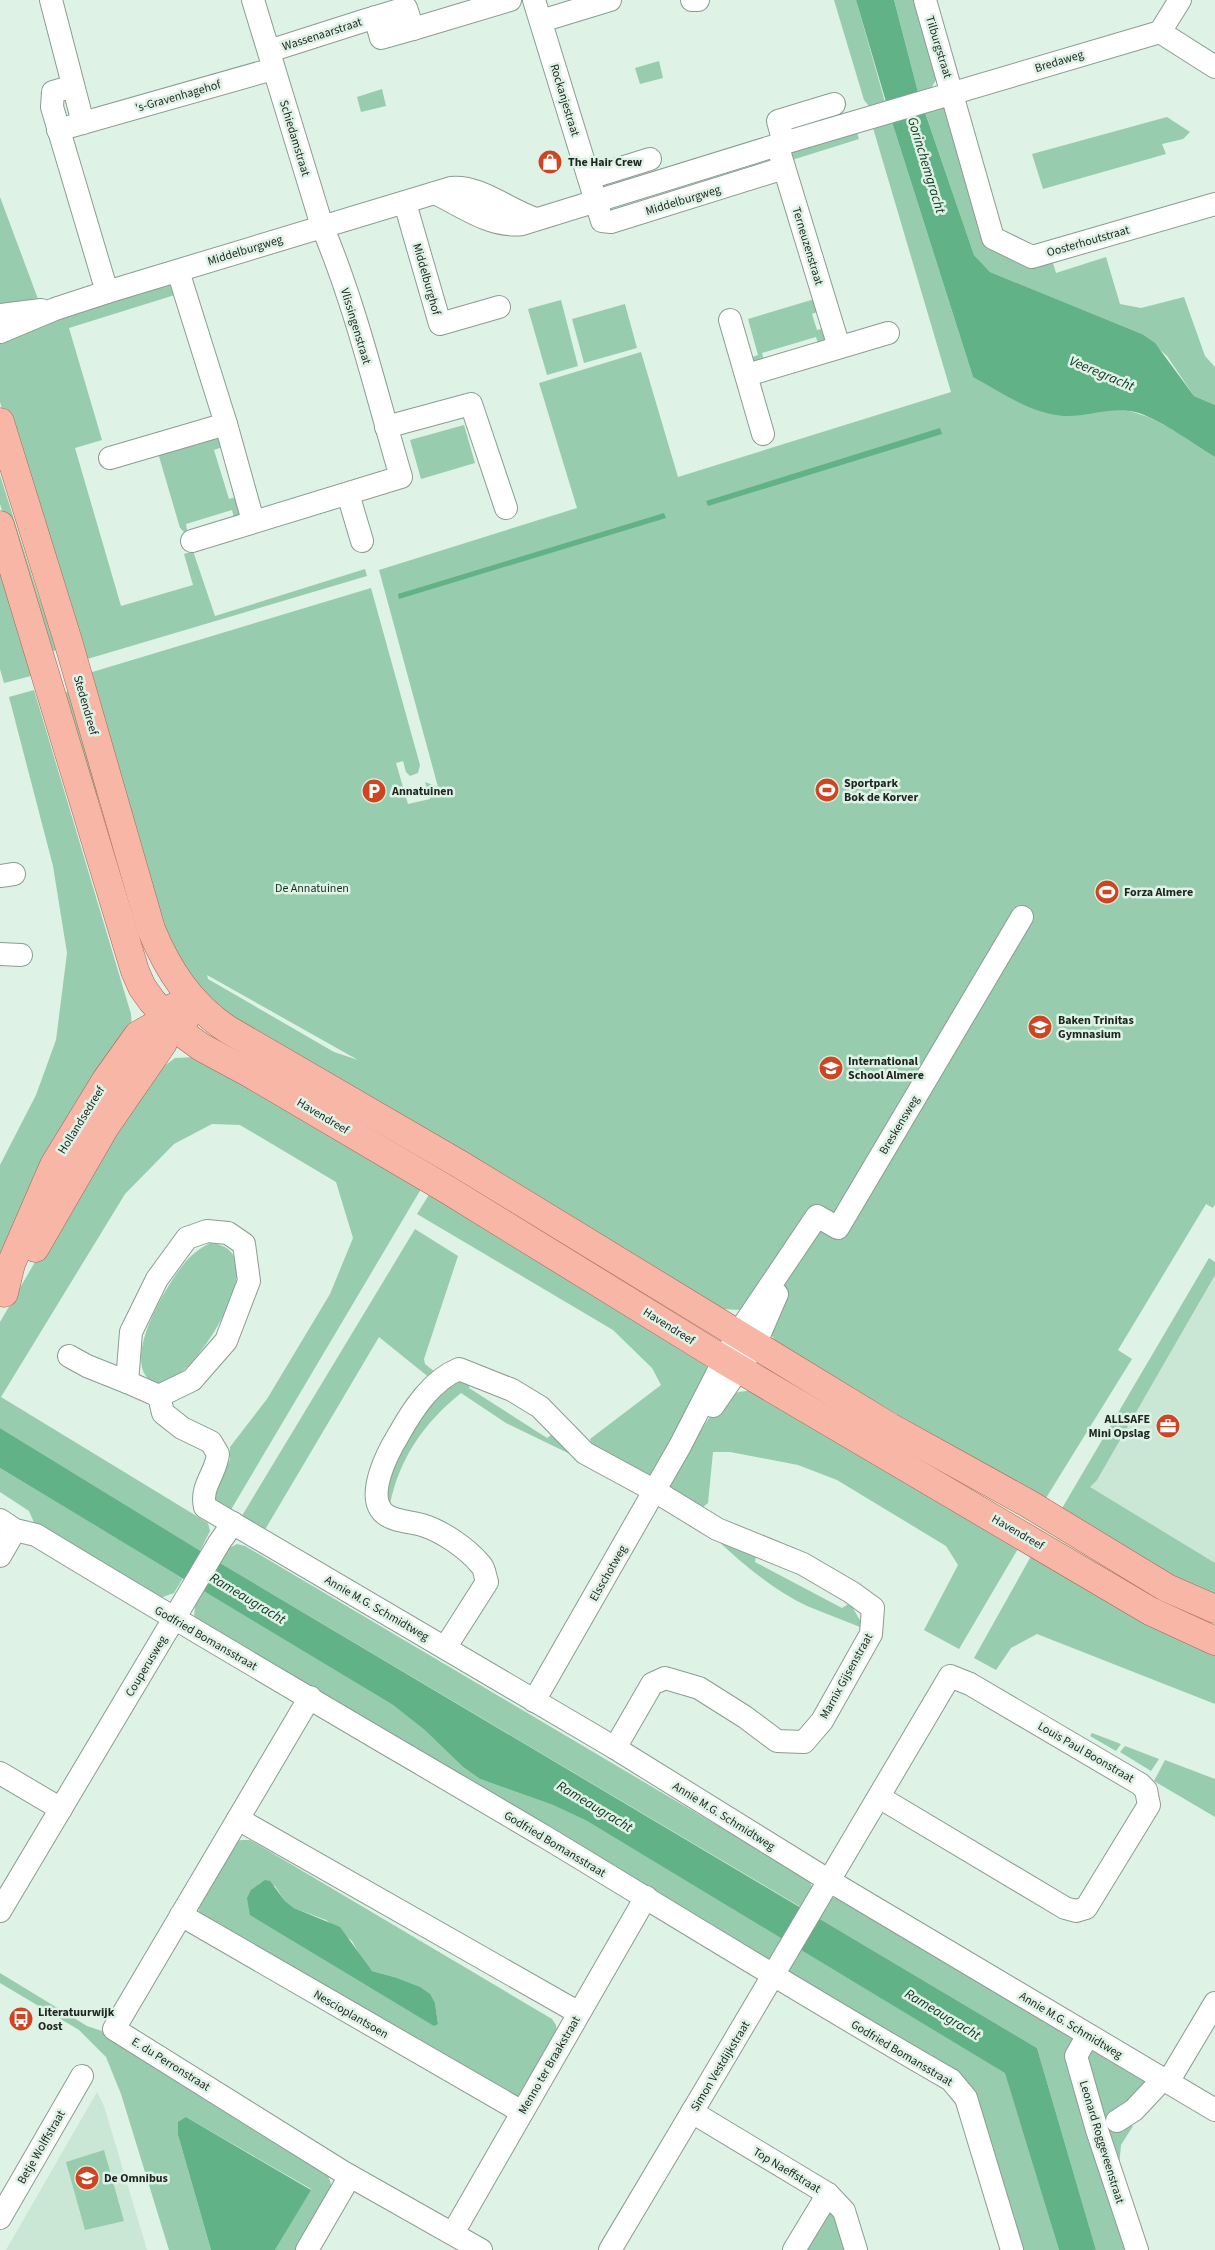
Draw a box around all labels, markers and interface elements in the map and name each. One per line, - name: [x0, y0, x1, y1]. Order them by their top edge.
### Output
- street label: Wassenaarstraat: [280, 14, 364, 55]
- street label: Tilburgstraat: [921, 14, 956, 80]
- street label: Bredaweg: [1033, 46, 1086, 77]
- street label: Rockanjestraat: [545, 62, 584, 138]
- street label: 's-Gravenhagehof: [134, 76, 223, 117]
- street label: Schiedamstraat: [275, 98, 314, 178]
- water label: Gorinchemgracht: [902, 115, 950, 216]
- shop icon: The Hair Crew: [537, 149, 563, 175]
- place label: The Hair Crew: [568, 154, 643, 171]
- street label: Middelburgweg: [644, 181, 723, 220]
- street label: Terneuzenstraat: [788, 205, 827, 287]
- street label: Oosterhoutstraat: [1045, 222, 1132, 261]
- street label: Middelburgweg: [206, 231, 285, 270]
- street label: Middelburghof: [408, 241, 445, 317]
- street label: Vlissingenstraat: [336, 286, 375, 366]
- water label: Veeregracht: [1066, 351, 1138, 397]
- street label: Stedendreef: [69, 673, 102, 737]
- place label: Sportpark Bok de Korver: [844, 775, 918, 806]
- sports icon: Sportpark Bok de Korver: [814, 777, 840, 803]
- parking icon: Annatuinen: [361, 778, 387, 804]
- place label: Annatuinen: [391, 783, 454, 800]
- sports icon: Forza Almere: [1094, 879, 1120, 905]
- park label: De Annatuinen: [275, 880, 349, 897]
- place label: Forza Almere: [1124, 884, 1193, 901]
- place label: Baken Trinitas Gymnasium: [1058, 1012, 1134, 1043]
- school or university icon: Baken Trinitas Gymnasium: [1027, 1014, 1053, 1040]
- place label: International School Almere: [848, 1053, 924, 1084]
- school or university icon: International School Almere: [818, 1055, 844, 1081]
- street label: Hollandsedreef: [54, 1083, 109, 1157]
- street label: Breskensweg: [875, 1093, 924, 1158]
- street label: Havendreef: [293, 1094, 352, 1139]
- street label: Havendreef: [640, 1304, 698, 1349]
- place label: ALLSAFE Mini Opslag: [1088, 1411, 1151, 1442]
- office icon: ALLSAFE Mini Opslag: [1155, 1413, 1181, 1439]
- street label: Havendreef: [988, 1511, 1048, 1555]
- street label: Elsschotweg: [586, 1542, 631, 1604]
- water label: Rameaugracht: [206, 1568, 290, 1630]
- street label: Annie M.G. Schmidtweg: [321, 1572, 432, 1645]
- street label: Godfried Bomansstraat: [151, 1602, 260, 1675]
- street label: Marnix Gijsenstraat: [816, 1630, 877, 1722]
- street label: Couperusweg: [121, 1632, 171, 1700]
- street label: Louis Paul Boonstraat: [1034, 1718, 1137, 1787]
- water label: Rameaugracht: [553, 1776, 637, 1838]
- street label: Annie M.G. Schmidtweg: [669, 1778, 778, 1855]
- street label: Godfried Bomansstraat: [501, 1807, 609, 1882]
- water label: Rameaugracht: [901, 1984, 985, 2046]
- street label: Nescioplantsoen: [310, 1986, 391, 2043]
- street label: Annie M.G. Schmidtweg: [1016, 1988, 1126, 2063]
- place label: Literatuurwijk Oost: [38, 2004, 115, 2035]
- bus stop icon: Literatuurwijk Oost: [8, 2006, 34, 2032]
- street label: Menno ter Braakstraat: [514, 2013, 584, 2117]
- street label: Godfried Bomansstraat: [848, 2016, 956, 2091]
- street label: Simon Vestdijkstraat: [687, 2018, 754, 2115]
- street label: E. du Perronstraat: [128, 2033, 213, 2095]
- street label: Leonard Roggeveenstraat: [1075, 2079, 1128, 2206]
- street label: Betje Wolffstraat: [13, 2107, 70, 2187]
- street label: Top Naeffstraat: [750, 2143, 824, 2197]
- school or university icon: De Omnibus: [74, 2165, 100, 2191]
- place label: De Omnibus: [104, 2170, 168, 2187]

